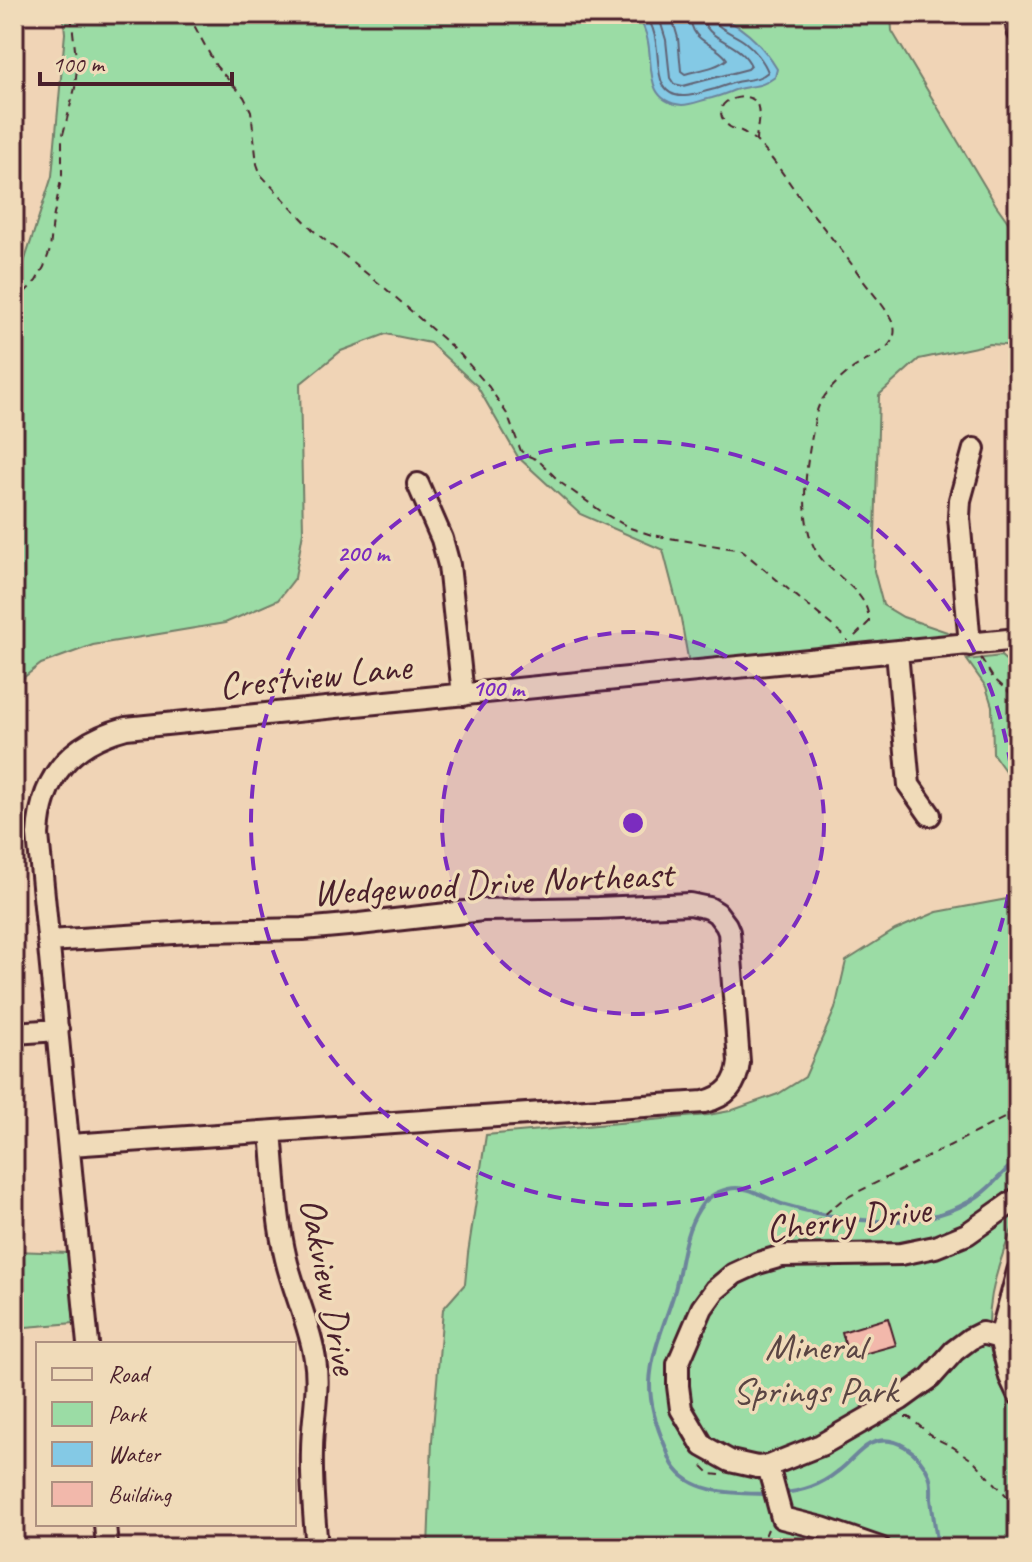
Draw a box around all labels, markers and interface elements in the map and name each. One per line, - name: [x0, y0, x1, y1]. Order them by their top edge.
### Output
- scale bar: [40, 36, 232, 86]
- text: 100 m: [52, 49, 106, 79]
- text: 200 m: [337, 538, 391, 568]
- street label: Crestview Lane: [217, 642, 416, 709]
- text: 100 m: [472, 673, 526, 703]
- centre of rings: [619, 809, 647, 837]
- street label: Wedgewood Drive Northeast: [312, 850, 678, 916]
- street label: Cherry Drive: [763, 1185, 935, 1252]
- street label: Oakview Drive: [289, 1194, 370, 1381]
- park label: Mineral Springs Park: [733, 1323, 901, 1414]
- legend: [36, 1342, 296, 1526]
- text: Road: [108, 1359, 152, 1389]
- text: Park: [108, 1399, 148, 1429]
- text: Water: [108, 1439, 163, 1469]
- text: Building: [108, 1479, 173, 1509]

